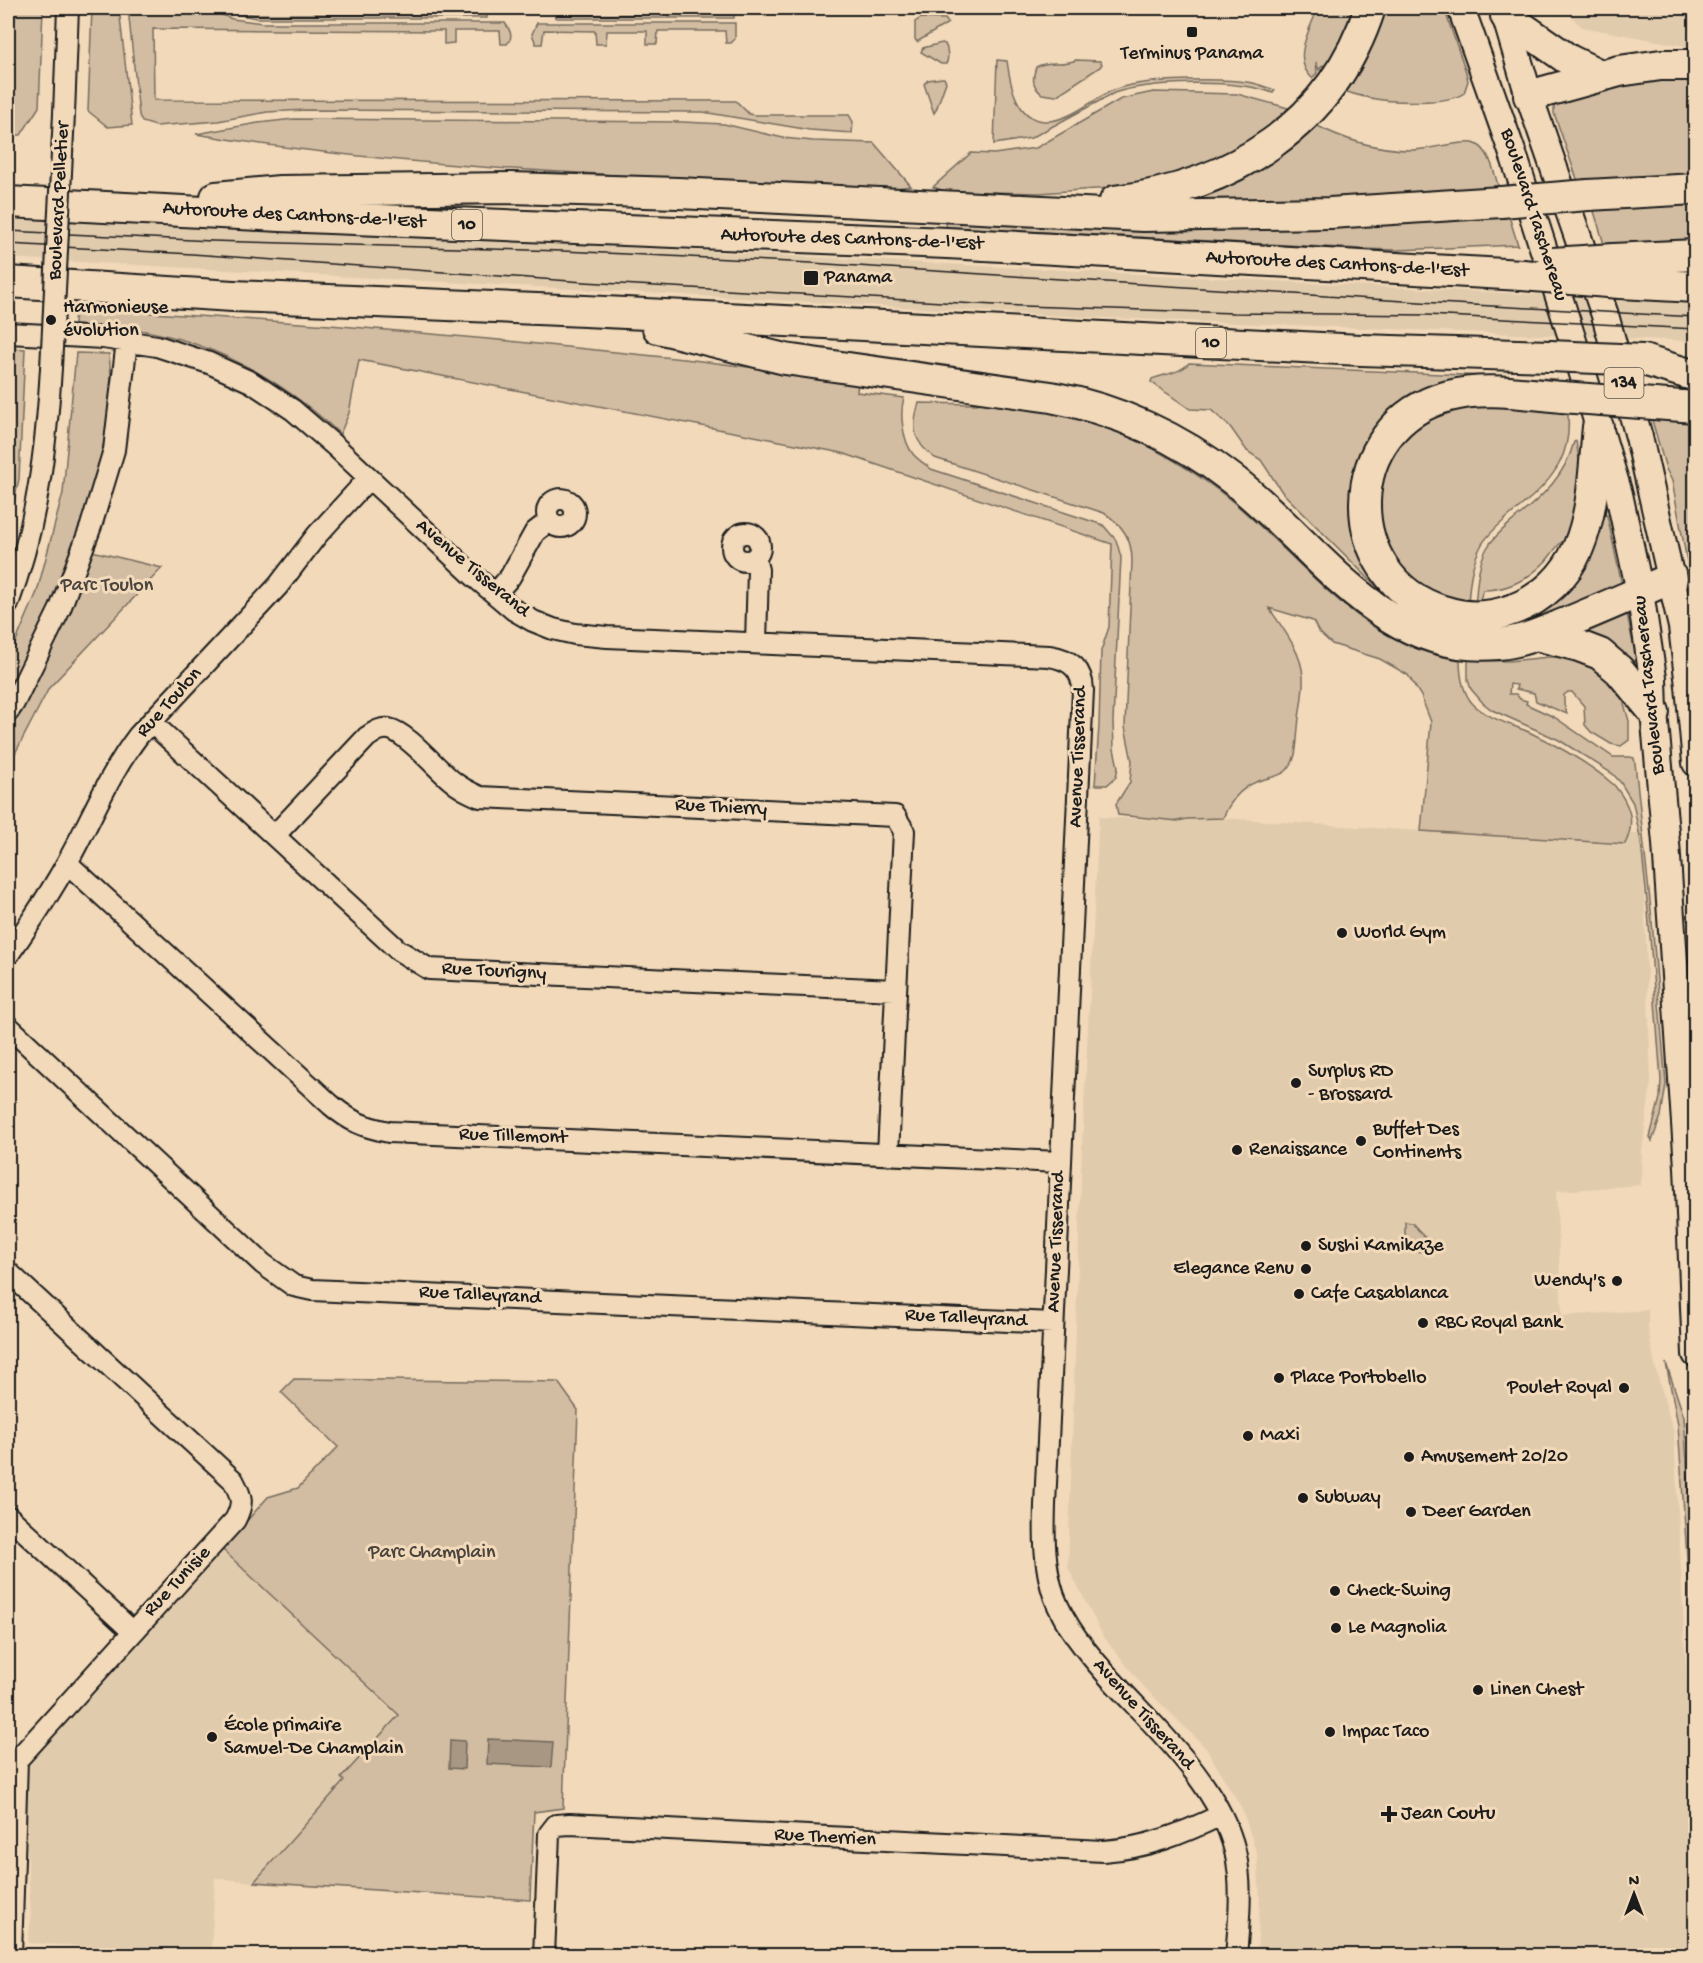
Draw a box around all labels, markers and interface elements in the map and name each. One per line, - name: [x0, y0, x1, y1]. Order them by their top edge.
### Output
- marker: Terminus Panama: [1185, 25, 1199, 39]
- place label: Terminus Panama: [1120, 43, 1264, 66]
- street label: Boulevard Pelletier: [44, 119, 76, 282]
- street label: Boulevard Taschereau: [1494, 125, 1572, 305]
- street label: Autoroute des Cantons-de-l'Est: [162, 198, 428, 234]
- road number: 10: [452, 210, 482, 240]
- street label: Autoroute des Cantons-de-l'Est: [720, 224, 986, 256]
- street label: Autoroute des Cantons-de-l'Est: [1205, 247, 1471, 283]
- place label: Panama: [823, 267, 893, 290]
- marker: Panama: [802, 269, 820, 287]
- place label: Harmonieuse évolution: [63, 297, 169, 343]
- marker: Harmonieuse évolution: [44, 313, 58, 327]
- road number: 10: [1196, 328, 1226, 358]
- road number: 134: [1604, 368, 1644, 398]
- street label: Avenue Tisserand: [410, 515, 535, 625]
- park label: Parc Toulon: [60, 575, 154, 598]
- street label: Boulevard Taschereau: [1629, 594, 1671, 777]
- street label: Rue Toulon: [132, 663, 208, 743]
- street label: Avenue Tisserand: [1065, 684, 1093, 828]
- street label: Rue Thierry: [674, 794, 768, 822]
- place label: World Gym: [1354, 922, 1446, 945]
- marker: World Gym: [1335, 926, 1349, 940]
- street label: Rue Tourigny: [441, 958, 547, 986]
- place label: Surplus RD - Brossard: [1308, 1061, 1394, 1107]
- marker: Surplus RD - Brossard: [1289, 1076, 1303, 1090]
- place label: Buffet Des Continents: [1372, 1119, 1462, 1165]
- street label: Rue Tillemont: [458, 1124, 569, 1150]
- marker: Buffet Des Continents: [1354, 1134, 1368, 1148]
- place label: Renaissance: [1249, 1139, 1348, 1162]
- marker: Renaissance: [1230, 1143, 1244, 1157]
- street label: Avenue Tisserand: [1043, 1169, 1071, 1313]
- place label: Sushi Kamikaze: [1318, 1235, 1444, 1258]
- marker: Sushi Kamikaze: [1299, 1239, 1313, 1253]
- place label: Elegance Renu: [1173, 1258, 1295, 1281]
- marker: Elegance Renu: [1299, 1262, 1313, 1276]
- place label: Wendy's: [1534, 1270, 1606, 1293]
- marker: Wendy's: [1610, 1274, 1624, 1288]
- street label: Rue Talleyrand: [418, 1281, 544, 1311]
- place label: Cafe Casablanca: [1311, 1283, 1449, 1306]
- marker: Cafe Casablanca: [1292, 1287, 1306, 1301]
- street label: Rue Talleyrand: [904, 1304, 1030, 1334]
- place label: RBC Royal Bank: [1435, 1312, 1564, 1335]
- marker: RBC Royal Bank: [1416, 1316, 1430, 1330]
- place label: Place Portobello: [1290, 1367, 1427, 1390]
- marker: Place Portobello: [1272, 1371, 1286, 1385]
- place label: Poulet Royal: [1506, 1377, 1612, 1400]
- marker: Poulet Royal: [1617, 1381, 1631, 1395]
- place label: Maxi: [1260, 1425, 1300, 1448]
- marker: Maxi: [1241, 1429, 1255, 1443]
- place label: Amusement 20/20: [1421, 1446, 1568, 1469]
- marker: Amusement 20/20: [1402, 1450, 1416, 1464]
- place label: Subway: [1315, 1487, 1381, 1510]
- marker: Subway: [1296, 1491, 1310, 1505]
- place label: Deer Garden: [1421, 1501, 1531, 1524]
- marker: Deer Garden: [1404, 1505, 1418, 1519]
- street label: Rue Tunisie: [140, 1542, 217, 1622]
- park label: Parc Champlain: [368, 1542, 496, 1565]
- place label: Check-Swing: [1347, 1580, 1451, 1603]
- marker: Check-Swing: [1328, 1584, 1342, 1598]
- place label: Le Magnolia: [1348, 1617, 1447, 1640]
- marker: Le Magnolia: [1329, 1621, 1343, 1635]
- street label: Avenue Tisserand: [1087, 1655, 1200, 1777]
- place label: Linen Chest: [1490, 1679, 1585, 1702]
- marker: Linen Chest: [1471, 1683, 1485, 1697]
- place label: École primaire Samuel-De Champlain: [224, 1714, 404, 1761]
- place label: Impac Taco: [1342, 1721, 1429, 1744]
- marker: Impac Taco: [1323, 1725, 1337, 1739]
- marker: École primaire Samuel-De Champlain: [205, 1730, 219, 1744]
- place label: Jean Coutu: [1401, 1803, 1496, 1826]
- marker: Jean Coutu: [1382, 1807, 1396, 1821]
- street label: Rue Therrien: [773, 1824, 877, 1852]
- north arrow: [1604, 1864, 1664, 1924]
- text: N: [1629, 1873, 1640, 1892]

